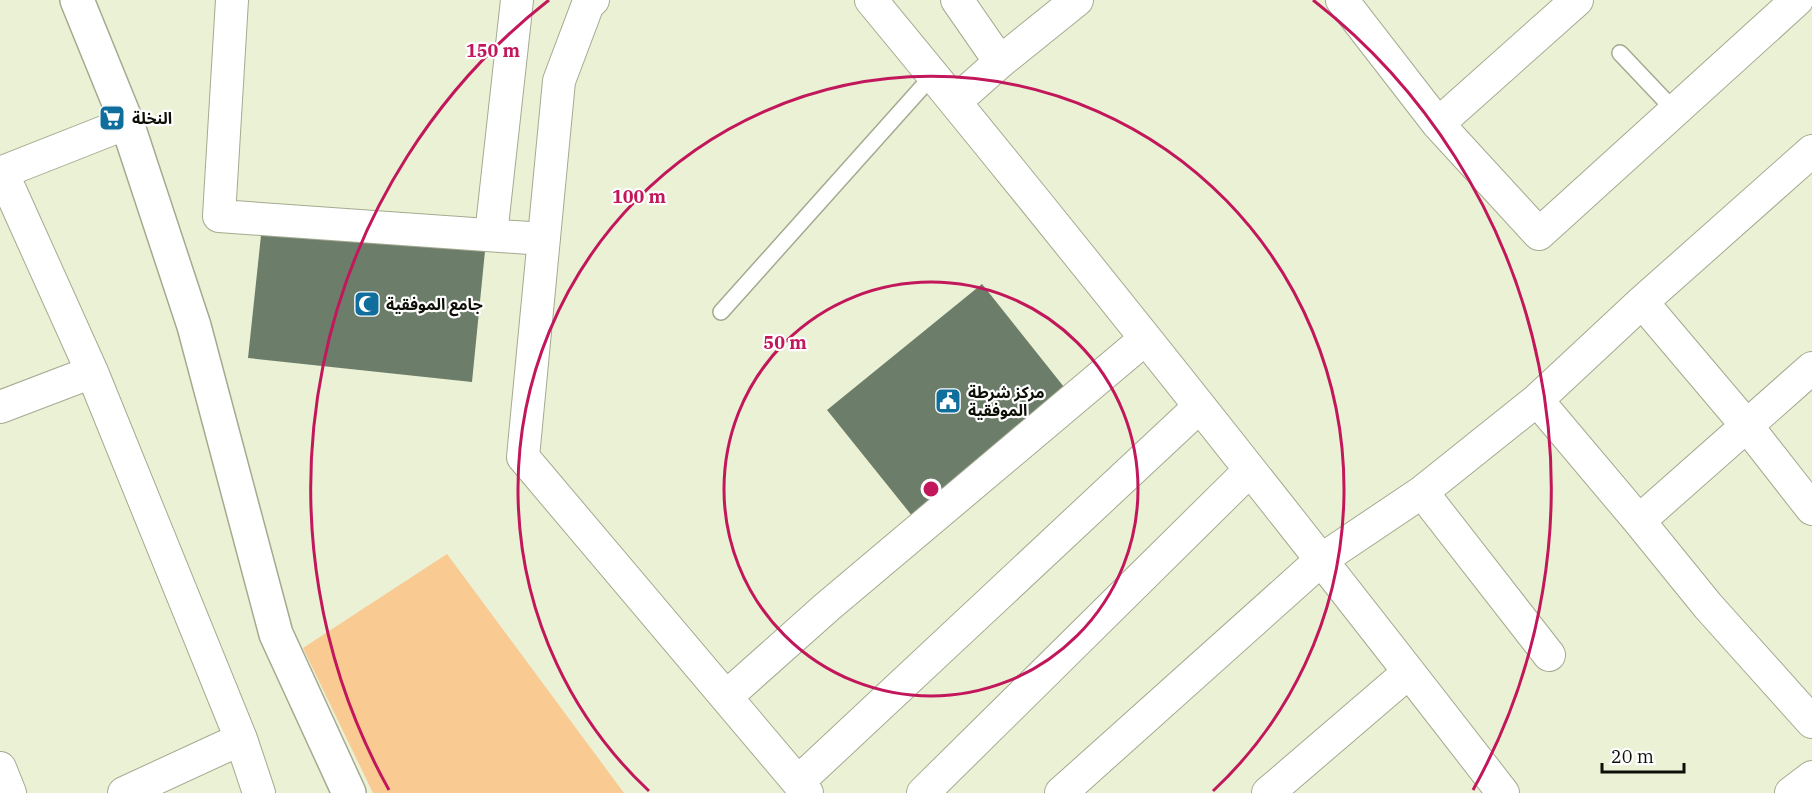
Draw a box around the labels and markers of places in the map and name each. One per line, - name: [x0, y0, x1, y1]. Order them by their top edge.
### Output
- supermarket icon: النخلة: [97, 103, 127, 133]
- place label: النخلة: [132, 108, 172, 128]
- mosque icon: جامع الموفقية: [352, 289, 382, 319]
- place label: جامع الموفقية: [386, 294, 483, 317]
- place label: مركز شرطة الموفقية: [968, 382, 1045, 420]
- public building icon: مركز شرطة الموفقية: [933, 386, 963, 416]
- centre of rings: [921, 479, 941, 499]

